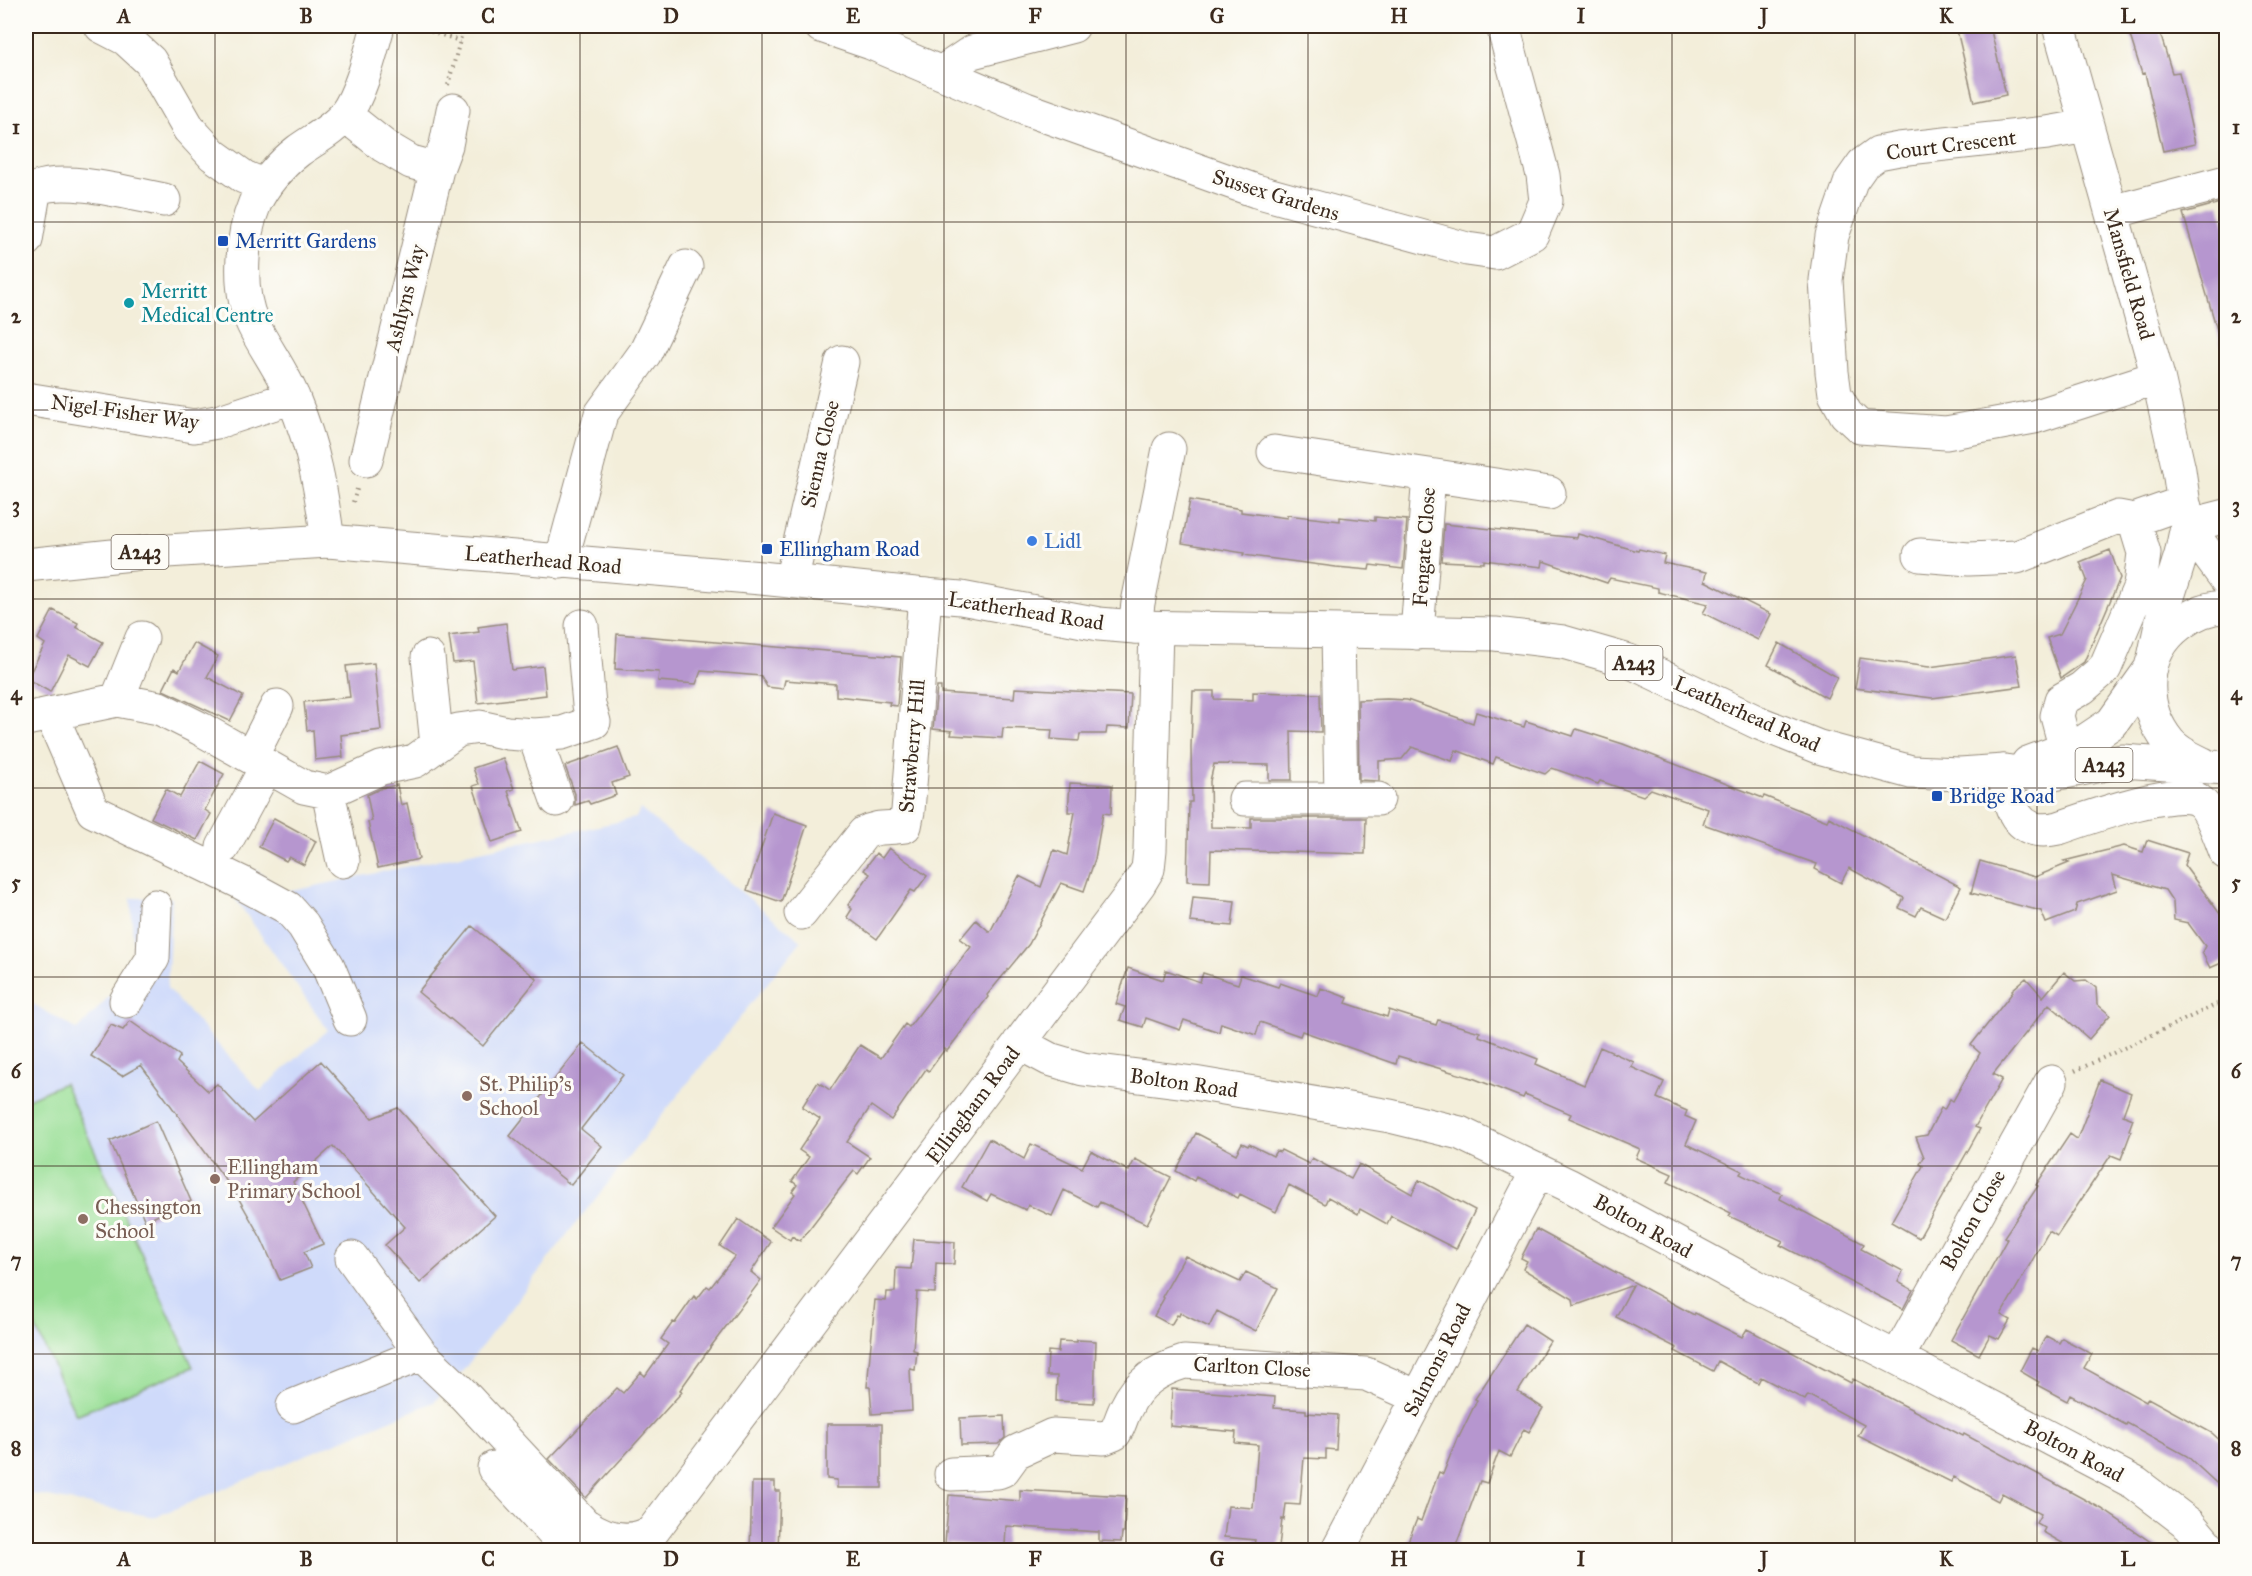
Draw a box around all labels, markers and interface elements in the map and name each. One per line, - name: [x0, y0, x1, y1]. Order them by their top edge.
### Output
- text: A: [115, 4, 131, 28]
- text: B: [299, 4, 313, 28]
- text: C: [481, 4, 495, 28]
- text: D: [663, 4, 679, 28]
- text: E: [846, 4, 861, 28]
- text: F: [1028, 4, 1042, 28]
- text: G: [1210, 4, 1225, 28]
- text: H: [1390, 4, 1408, 28]
- text: I: [1577, 4, 1586, 28]
- text: J: [1757, 4, 1769, 30]
- text: K: [1939, 4, 1954, 28]
- text: L: [2121, 4, 2136, 28]
- text: 1: [12, 115, 20, 139]
- text: 1: [2232, 115, 2240, 139]
- street label: Court Crescent: [1884, 124, 2018, 166]
- street label: Sussex Gardens: [1209, 163, 1343, 227]
- street label: Mansfield Road: [2098, 205, 2160, 343]
- place label: Merritt Gardens: [235, 228, 376, 254]
- marker: Merritt Gardens: [216, 234, 230, 248]
- street label: Ashlyns Way: [379, 241, 431, 355]
- place label: Merritt Medical Centre: [141, 278, 274, 328]
- marker: Merritt Medical Centre: [122, 296, 136, 310]
- text: 2: [11, 304, 22, 328]
- text: 2: [2231, 304, 2242, 328]
- street label: Nigel Fisher Way: [49, 389, 202, 435]
- street label: Sienna Close: [795, 397, 845, 510]
- street label: Fengate Close: [1407, 486, 1441, 608]
- text: 3: [12, 493, 20, 518]
- text: 3: [2232, 493, 2240, 518]
- place label: Lidl: [1044, 528, 1082, 554]
- marker: Lidl: [1025, 534, 1039, 548]
- road number: A243: [112, 535, 168, 569]
- place label: Ellingham Road: [779, 536, 920, 562]
- street label: Leatherhead Road: [463, 540, 623, 580]
- marker: Ellingham Road: [760, 542, 774, 556]
- street label: Leatherhead Road: [946, 586, 1106, 636]
- road number: A243: [1606, 646, 1662, 680]
- street label: Leatherhead Road: [1670, 670, 1825, 758]
- street label: Strawberry Hill: [893, 678, 931, 814]
- text: 4: [10, 681, 22, 706]
- text: 4: [2230, 681, 2242, 706]
- road number: A243: [2076, 748, 2132, 782]
- place label: Bridge Road: [1949, 783, 2055, 809]
- marker: Bridge Road: [1930, 789, 1944, 803]
- text: 5: [11, 870, 21, 894]
- text: 5: [2231, 870, 2241, 894]
- street label: Ellingham Road: [920, 1041, 1026, 1169]
- text: 6: [11, 1059, 23, 1083]
- text: 6: [2231, 1059, 2243, 1083]
- street label: Bolton Road: [1128, 1063, 1240, 1104]
- place label: St. Philip's School: [479, 1071, 572, 1121]
- marker: St. Philip's School: [460, 1089, 474, 1103]
- place label: Ellingham Primary School: [227, 1154, 361, 1204]
- street label: Bolton Close: [1935, 1165, 2011, 1275]
- marker: Ellingham Primary School: [208, 1172, 222, 1186]
- street label: Bolton Road: [1589, 1188, 1697, 1264]
- place label: Chessington School: [95, 1194, 201, 1244]
- marker: Chessington School: [76, 1212, 90, 1226]
- text: 7: [11, 1248, 22, 1272]
- text: 7: [2231, 1248, 2242, 1272]
- street label: Salmons Road: [1397, 1299, 1477, 1421]
- street label: Carlton Close: [1193, 1351, 1312, 1383]
- street label: Bolton Road: [2020, 1414, 2129, 1488]
- text: 8: [11, 1436, 21, 1460]
- text: 8: [2231, 1436, 2241, 1460]
- text: A: [115, 1547, 131, 1571]
- text: B: [299, 1547, 313, 1571]
- text: C: [481, 1547, 495, 1571]
- text: D: [663, 1547, 679, 1571]
- text: E: [846, 1547, 861, 1571]
- text: F: [1028, 1547, 1042, 1571]
- text: G: [1210, 1547, 1225, 1571]
- text: H: [1390, 1547, 1408, 1571]
- text: I: [1577, 1547, 1586, 1571]
- text: J: [1757, 1547, 1769, 1573]
- text: K: [1939, 1547, 1954, 1571]
- text: L: [2121, 1547, 2136, 1571]

